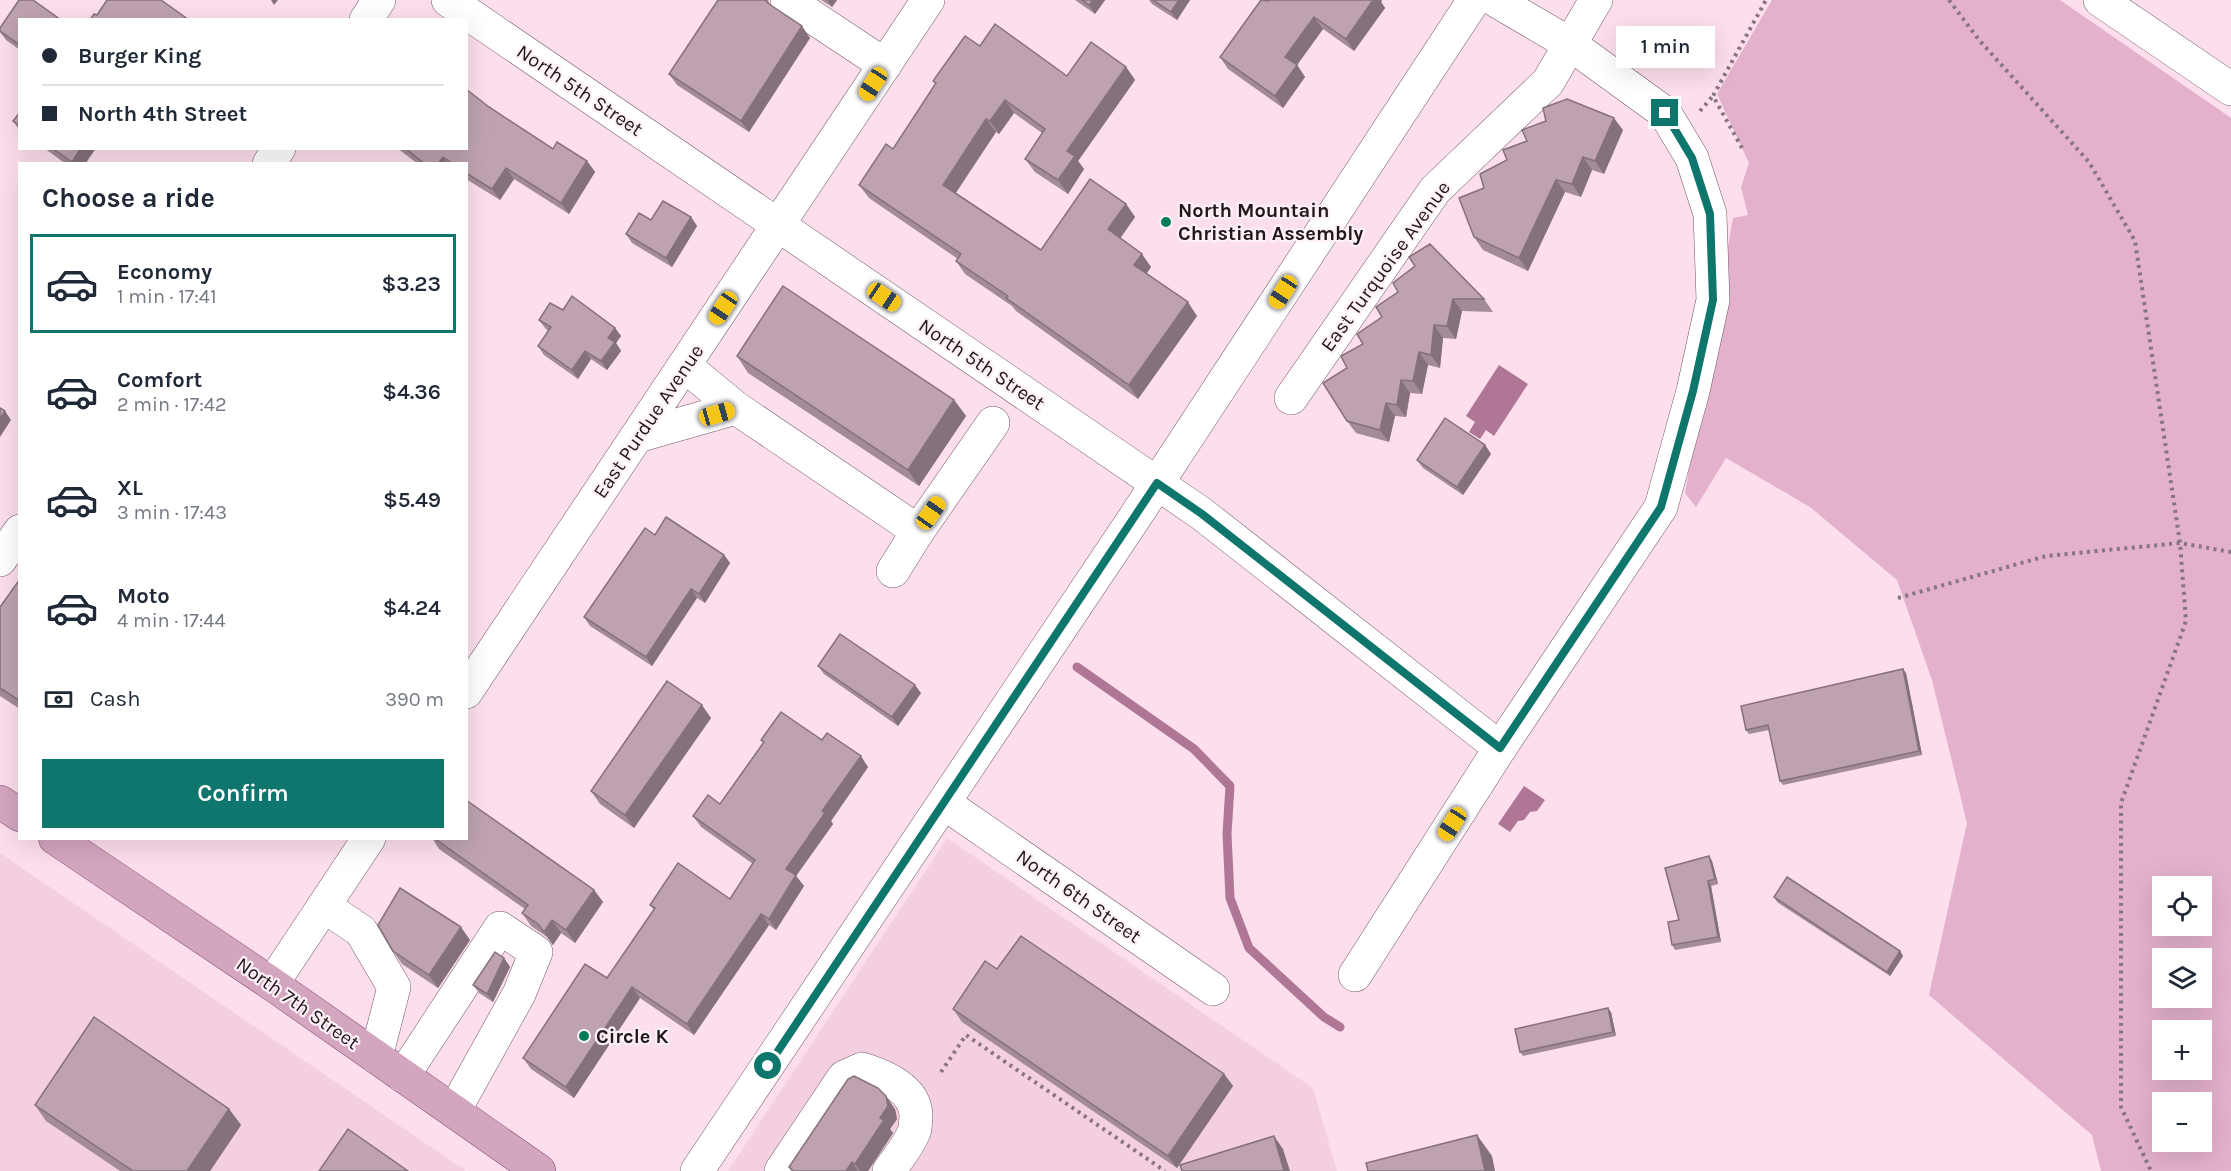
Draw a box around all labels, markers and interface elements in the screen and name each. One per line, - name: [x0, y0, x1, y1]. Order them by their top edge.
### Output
- callout: 1 min: [1616, 26, 1714, 68]
- text: 1 min: [1641, 35, 1690, 58]
- street label: North 5th Street: [512, 40, 647, 141]
- text: Burger King: [78, 43, 201, 69]
- car: [856, 64, 890, 104]
- route end: [1651, 99, 1678, 126]
- text: North 4th Street: [78, 101, 247, 127]
- street label: East Turquoise Avenue: [1316, 177, 1455, 356]
- text: Choose a ride: [42, 182, 215, 214]
- place label: North Mountain Christian Assembly: [1178, 199, 1363, 245]
- marker: North Mountain Christian Assembly: [1159, 215, 1173, 229]
- icon: car: [45, 257, 99, 311]
- text: Economy: [117, 259, 212, 285]
- text: $3.23: [382, 271, 441, 297]
- car: [1266, 272, 1300, 312]
- car: [864, 279, 904, 315]
- text: 1 min · 17:41: [117, 285, 217, 308]
- car: [705, 288, 741, 328]
- street label: North 5th Street: [914, 314, 1049, 415]
- street label: East Purdue Avenue: [588, 340, 708, 502]
- icon: car: [45, 365, 99, 419]
- text: Comfort: [117, 367, 202, 393]
- text: $4.36: [382, 379, 441, 405]
- text: 2 min · 17:42: [117, 393, 227, 416]
- car: [697, 400, 737, 428]
- icon: car: [45, 473, 99, 527]
- text: XL: [117, 475, 143, 501]
- text: $5.49: [383, 487, 441, 513]
- car: [913, 493, 949, 533]
- text: 3 min · 17:43: [117, 501, 227, 524]
- icon: car: [45, 581, 99, 635]
- text: Moto: [117, 583, 170, 609]
- text: $4.24: [383, 595, 441, 621]
- text: 4 min · 17:44: [117, 609, 226, 632]
- icon: cash: [42, 683, 75, 716]
- text: Cash: [90, 686, 140, 712]
- text: 390 m: [385, 688, 444, 711]
- button: Confirm: [42, 759, 444, 828]
- car: [1435, 804, 1469, 844]
- street label: North 6th Street: [1012, 845, 1146, 948]
- map controls: [2152, 876, 2212, 1152]
- button: locate: [2152, 876, 2212, 936]
- button: layers: [2152, 948, 2212, 1008]
- street label: North 7th Street: [232, 952, 364, 1055]
- button: +: [2152, 1020, 2212, 1080]
- place label: Circle K: [596, 1025, 669, 1048]
- marker: Circle K: [577, 1029, 591, 1043]
- route start: [754, 1052, 781, 1079]
- button: −: [2152, 1092, 2212, 1152]

